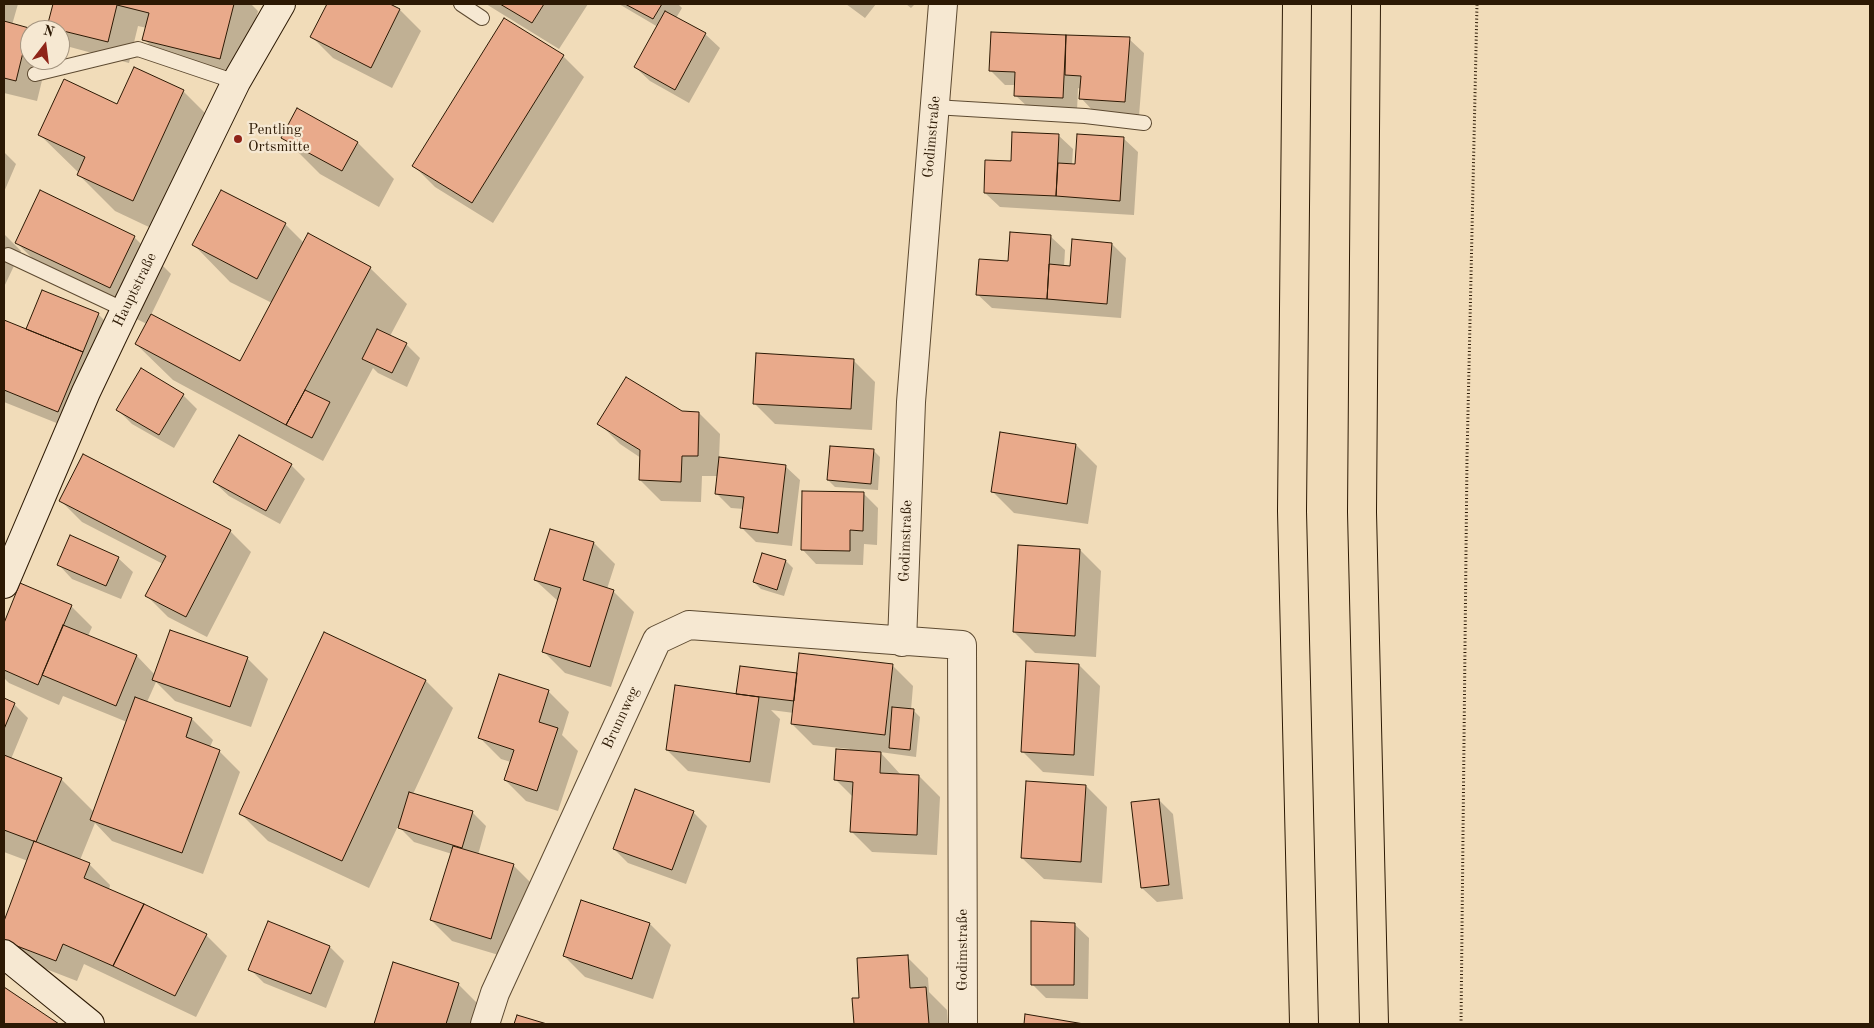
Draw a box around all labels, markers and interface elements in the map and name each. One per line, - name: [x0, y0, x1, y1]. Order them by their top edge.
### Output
- north arrow: [20, 20, 70, 70]
- text: N: [42, 23, 56, 40]
- street label: Godimstraße: [919, 95, 945, 179]
- place label: Pentling Ortsmitte: [248, 121, 310, 156]
- marker: Pentling Ortsmitte: [232, 133, 244, 145]
- street label: Hauptstraße: [109, 250, 161, 330]
- street label: Godimstraße: [896, 500, 916, 582]
- street label: Brunnweg: [599, 684, 643, 752]
- street label: Godimstraße: [954, 909, 972, 991]

